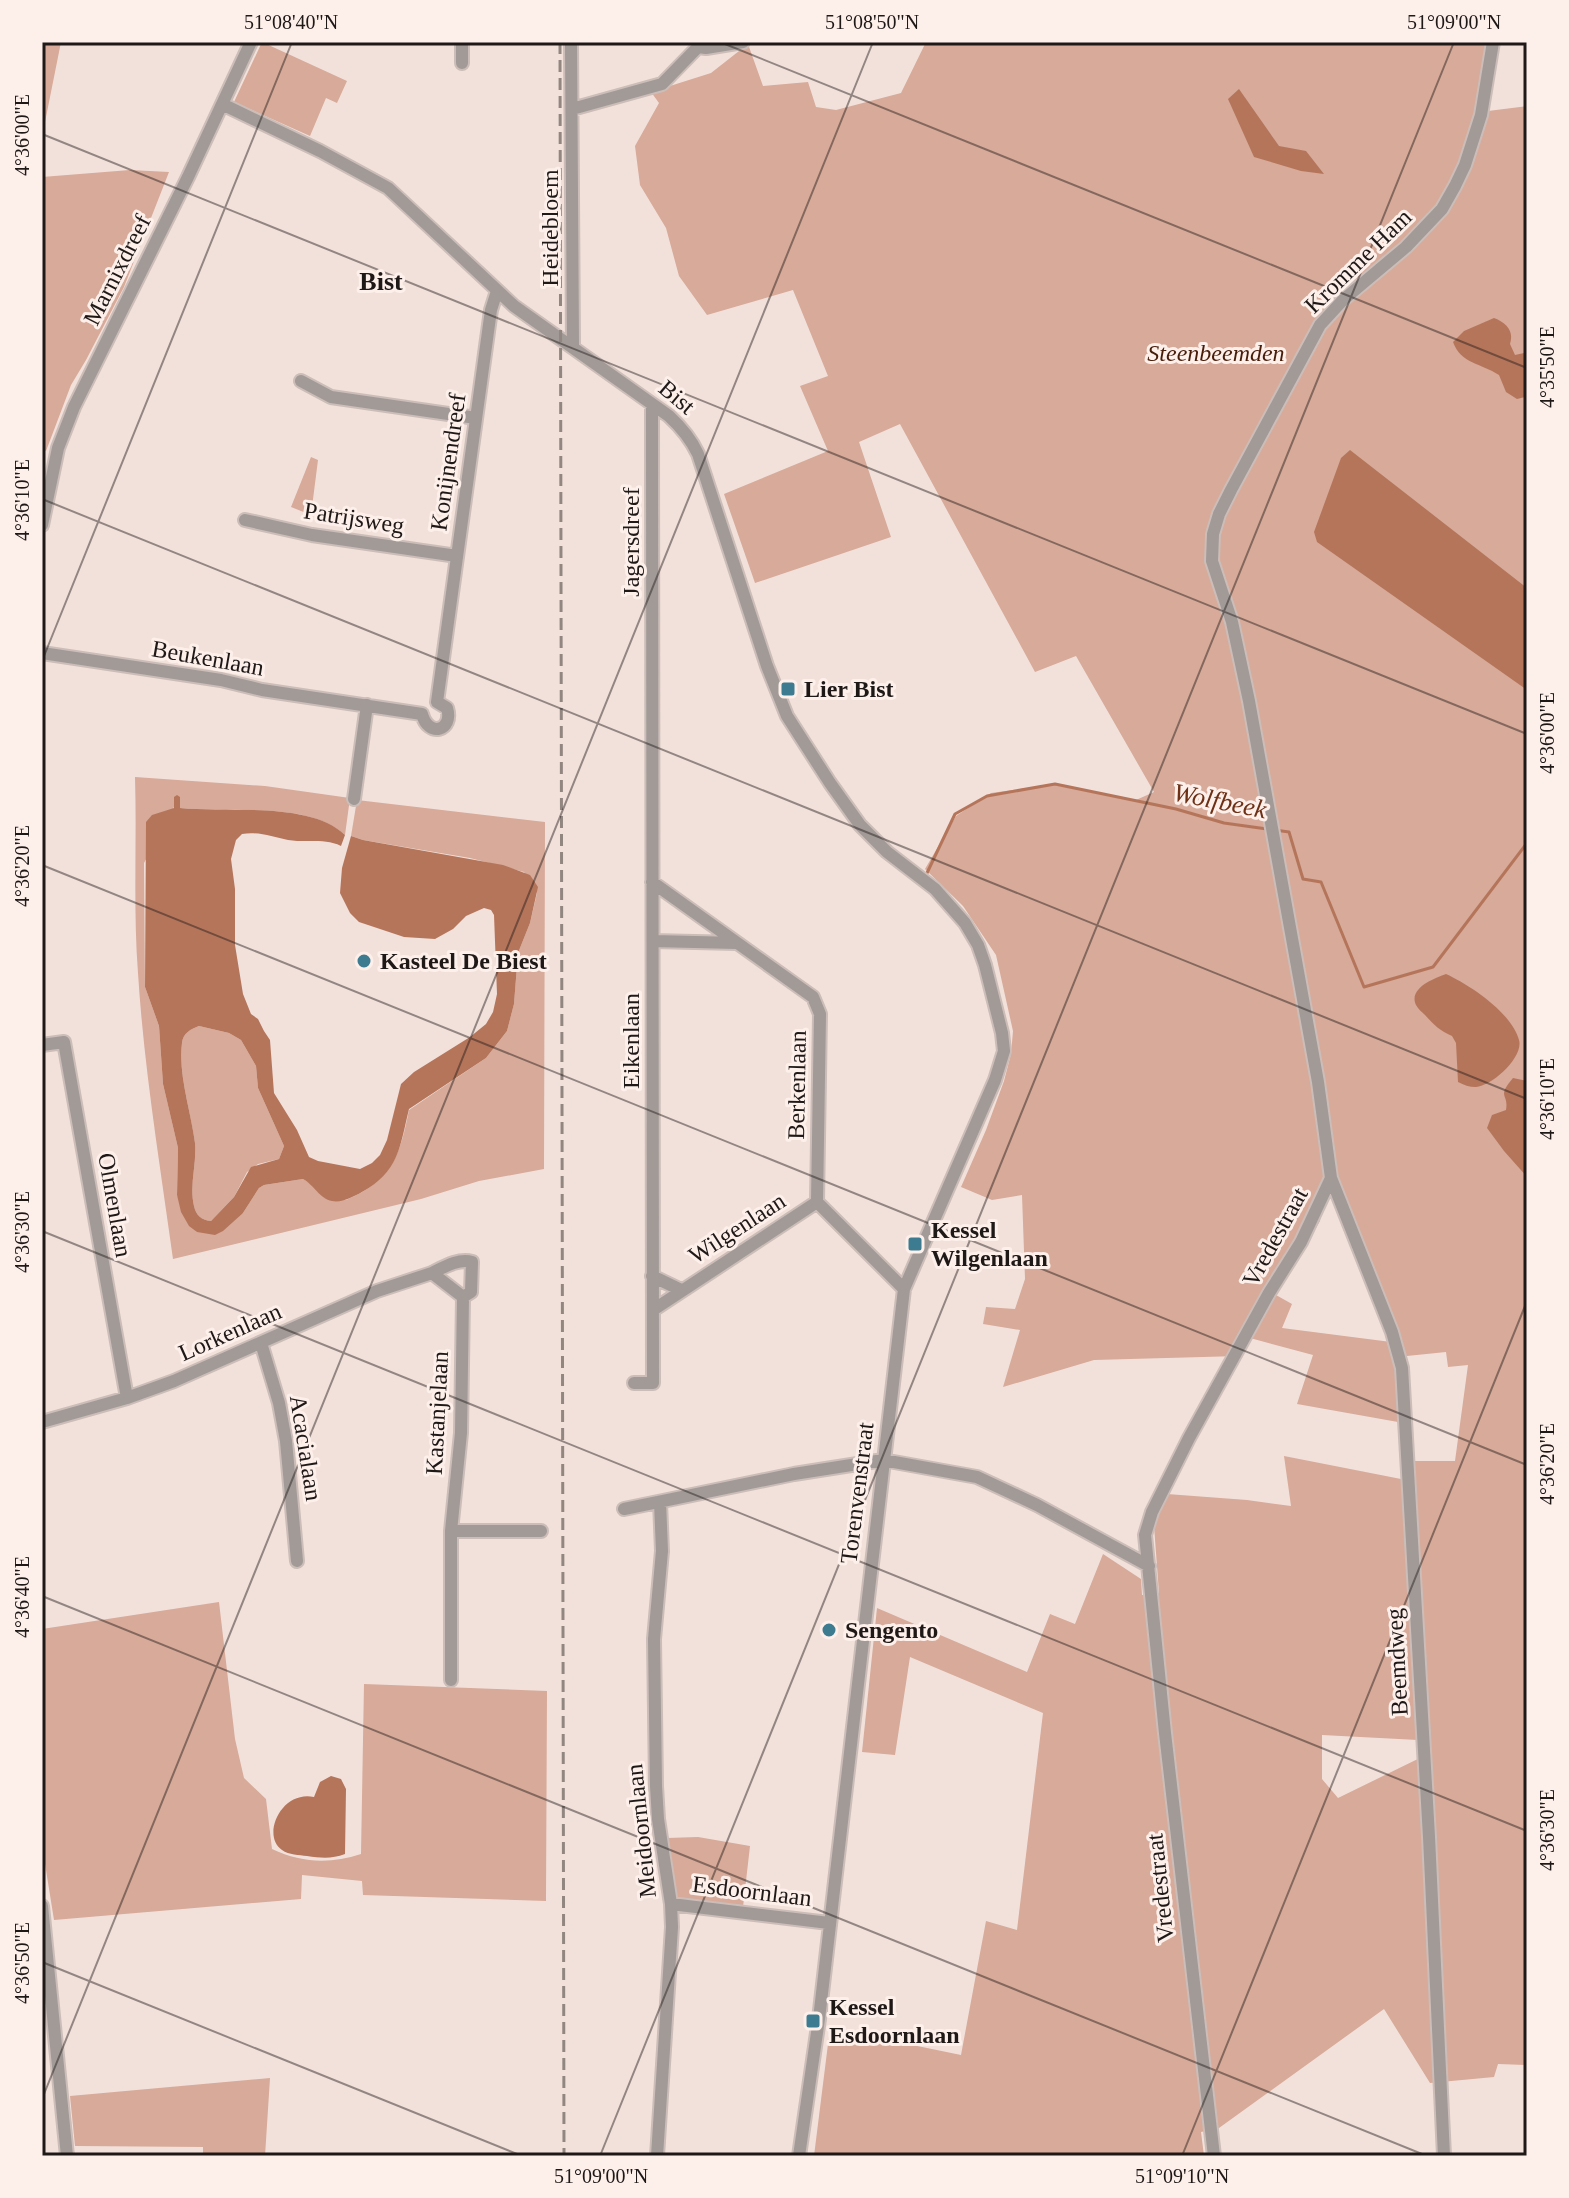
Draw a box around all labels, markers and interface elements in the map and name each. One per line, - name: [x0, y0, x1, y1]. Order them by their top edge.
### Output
- text: 51°08'40"N: [244, 11, 338, 33]
- text: 51°08'50"N: [825, 11, 919, 33]
- text: 51°09'00"N: [1407, 11, 1501, 33]
- text: 4°36'00"E: [11, 94, 33, 176]
- street label: Heidebloem: [537, 169, 563, 287]
- street label: Kromme Ham: [1299, 204, 1417, 318]
- street label: Marnixdreef: [78, 211, 156, 329]
- district label: Bist: [359, 267, 403, 296]
- text: 4°35'50"E: [1536, 326, 1558, 408]
- park label: Steenbeemden: [1147, 340, 1285, 366]
- street label: Bist: [654, 375, 700, 420]
- street label: Konijnendreef: [425, 392, 471, 532]
- text: 4°36'10"E: [11, 459, 33, 541]
- street label: Jagersdreef: [618, 487, 644, 597]
- street label: Patrijsweg: [302, 497, 406, 539]
- street label: Beukenlaan: [150, 635, 266, 681]
- place label: Lier Bist: [804, 676, 894, 702]
- marker: Lier Bist: [779, 680, 797, 698]
- text: 4°36'00"E: [1536, 692, 1558, 774]
- water label: Wolfbeek: [1171, 778, 1270, 824]
- text: 4°36'20"E: [11, 825, 33, 907]
- place label: Kasteel De Biest: [380, 948, 547, 974]
- marker: Kasteel De Biest: [355, 952, 373, 970]
- street label: Eikenlaan: [618, 993, 644, 1089]
- street label: Berkenlaan: [783, 1030, 811, 1140]
- text: 4°36'10"E: [1536, 1058, 1558, 1140]
- street label: Olmenlaan: [93, 1151, 137, 1259]
- street label: Vredestraat: [1237, 1183, 1313, 1291]
- street label: Wilgenlaan: [684, 1187, 790, 1269]
- text: 4°36'30"E: [11, 1191, 33, 1273]
- place label: Kessel Wilgenlaan: [931, 1217, 1048, 1271]
- marker: Kessel Wilgenlaan: [906, 1235, 924, 1253]
- street label: Lorkenlaan: [175, 1298, 285, 1366]
- street label: Kastanjelaan: [421, 1350, 453, 1476]
- street label: Acacialaan: [285, 1393, 327, 1503]
- street label: Torenvenstraat: [835, 1420, 879, 1565]
- text: 4°36'20"E: [1536, 1423, 1558, 1505]
- text: 4°36'40"E: [11, 1556, 33, 1638]
- street label: Beemdweg: [1381, 1607, 1413, 1717]
- place label: Sengento: [845, 1617, 938, 1643]
- marker: Sengento: [820, 1621, 838, 1639]
- street label: Meidoornlaan: [621, 1763, 661, 1899]
- text: 4°36'30"E: [1536, 1789, 1558, 1871]
- street label: Vredestraat: [1141, 1832, 1179, 1944]
- street label: Esdoornlaan: [691, 1871, 813, 1911]
- text: 4°36'50"E: [11, 1922, 33, 2004]
- place label: Kessel Esdoornlaan: [829, 1994, 960, 2048]
- marker: Kessel Esdoornlaan: [804, 2012, 822, 2030]
- text: 51°09'00"N: [554, 2165, 648, 2187]
- text: 51°09'10"N: [1135, 2165, 1229, 2187]

